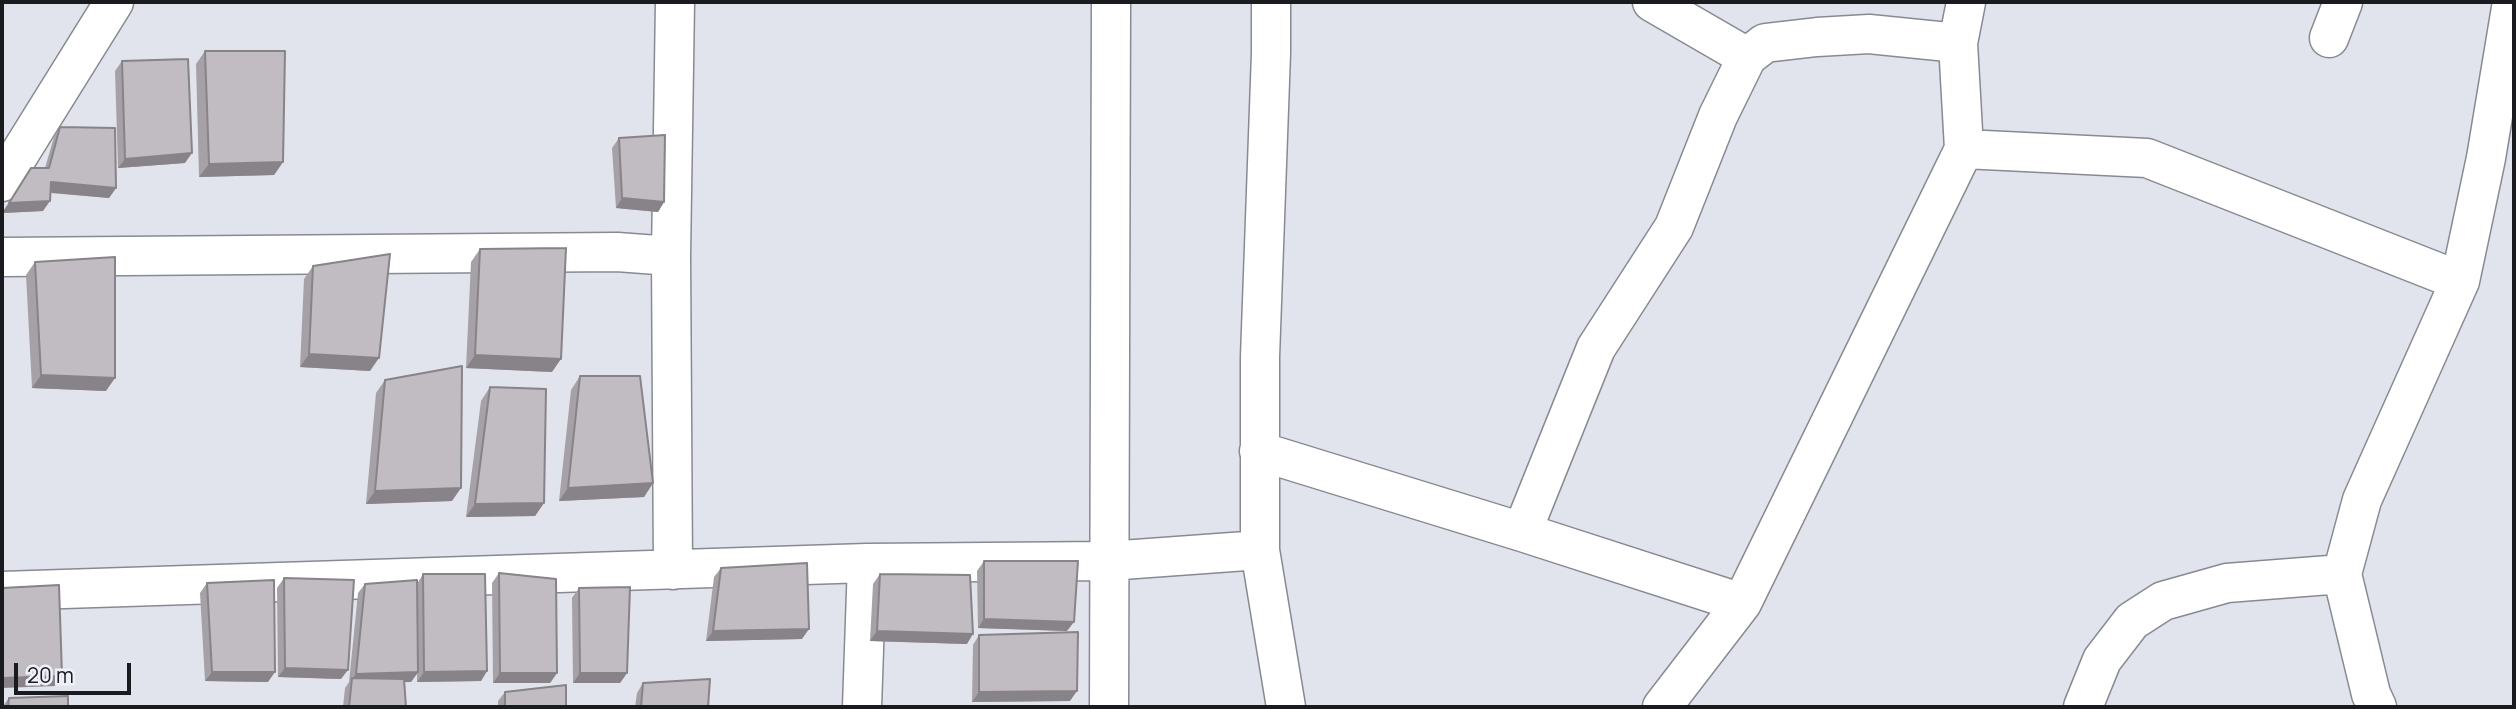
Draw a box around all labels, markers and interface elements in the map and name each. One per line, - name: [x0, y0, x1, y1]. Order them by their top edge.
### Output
- scale bar: [18, 650, 135, 694]
- text: 20 m: [27, 661, 74, 689]

